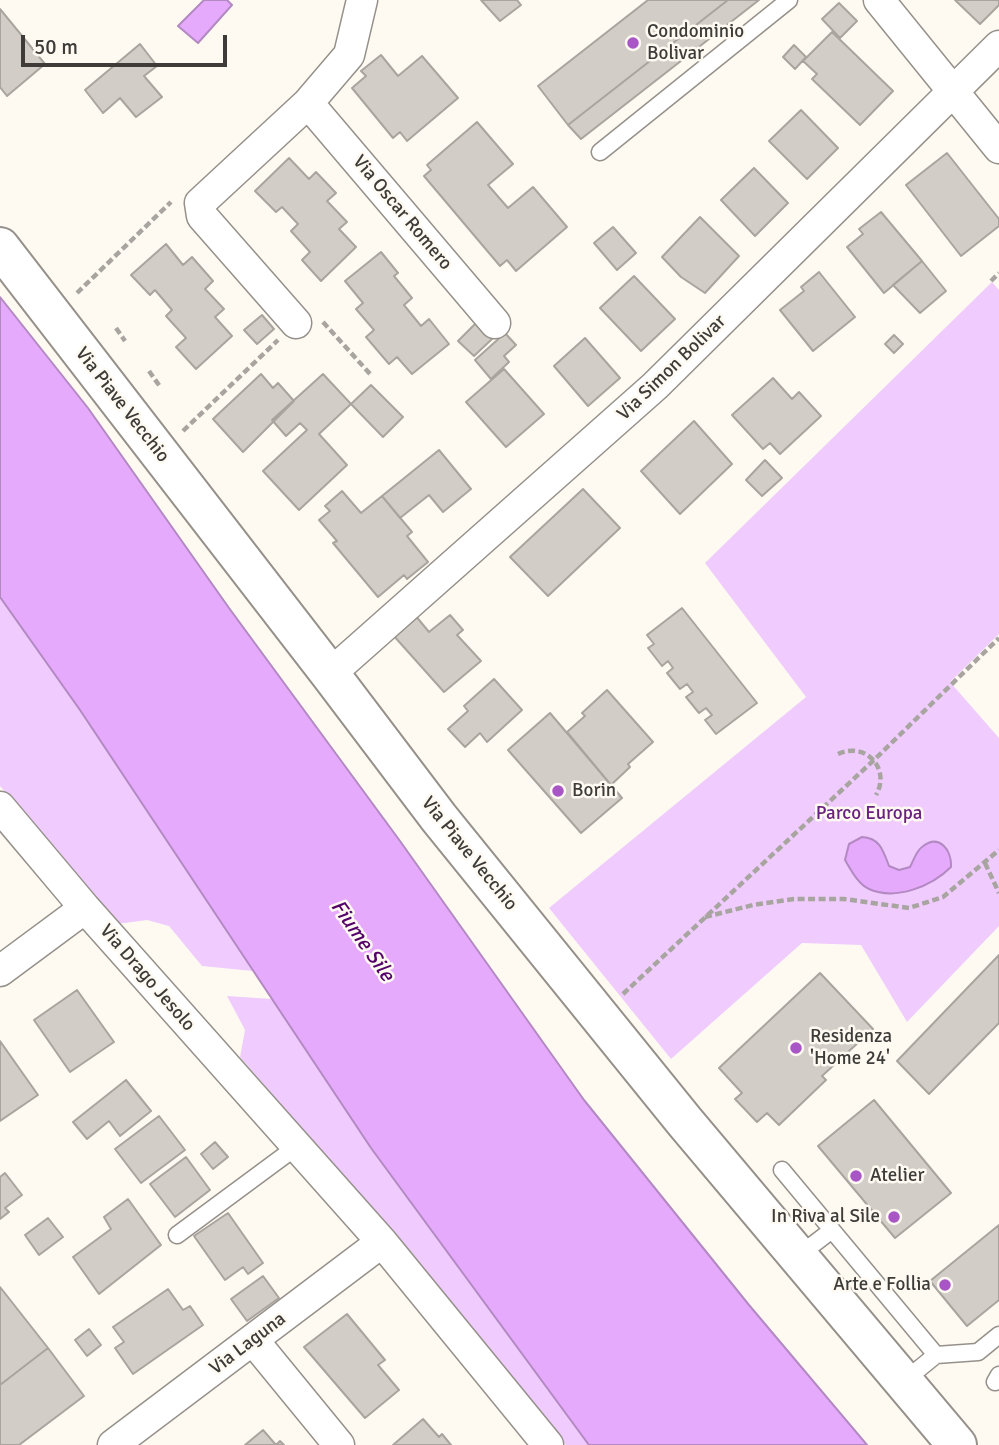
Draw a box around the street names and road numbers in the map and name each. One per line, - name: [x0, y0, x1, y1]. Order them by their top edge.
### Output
- street label: Via Oscar Romero: [347, 151, 457, 275]
- street label: Via Simon Bolivar: [613, 310, 731, 426]
- street label: Via Piave Vecchio: [70, 343, 174, 467]
- street label: Via Piave Vecchio: [416, 792, 522, 916]
- street label: Via Drago Jesolo: [94, 920, 200, 1036]
- street label: Via Laguna: [205, 1308, 291, 1380]

